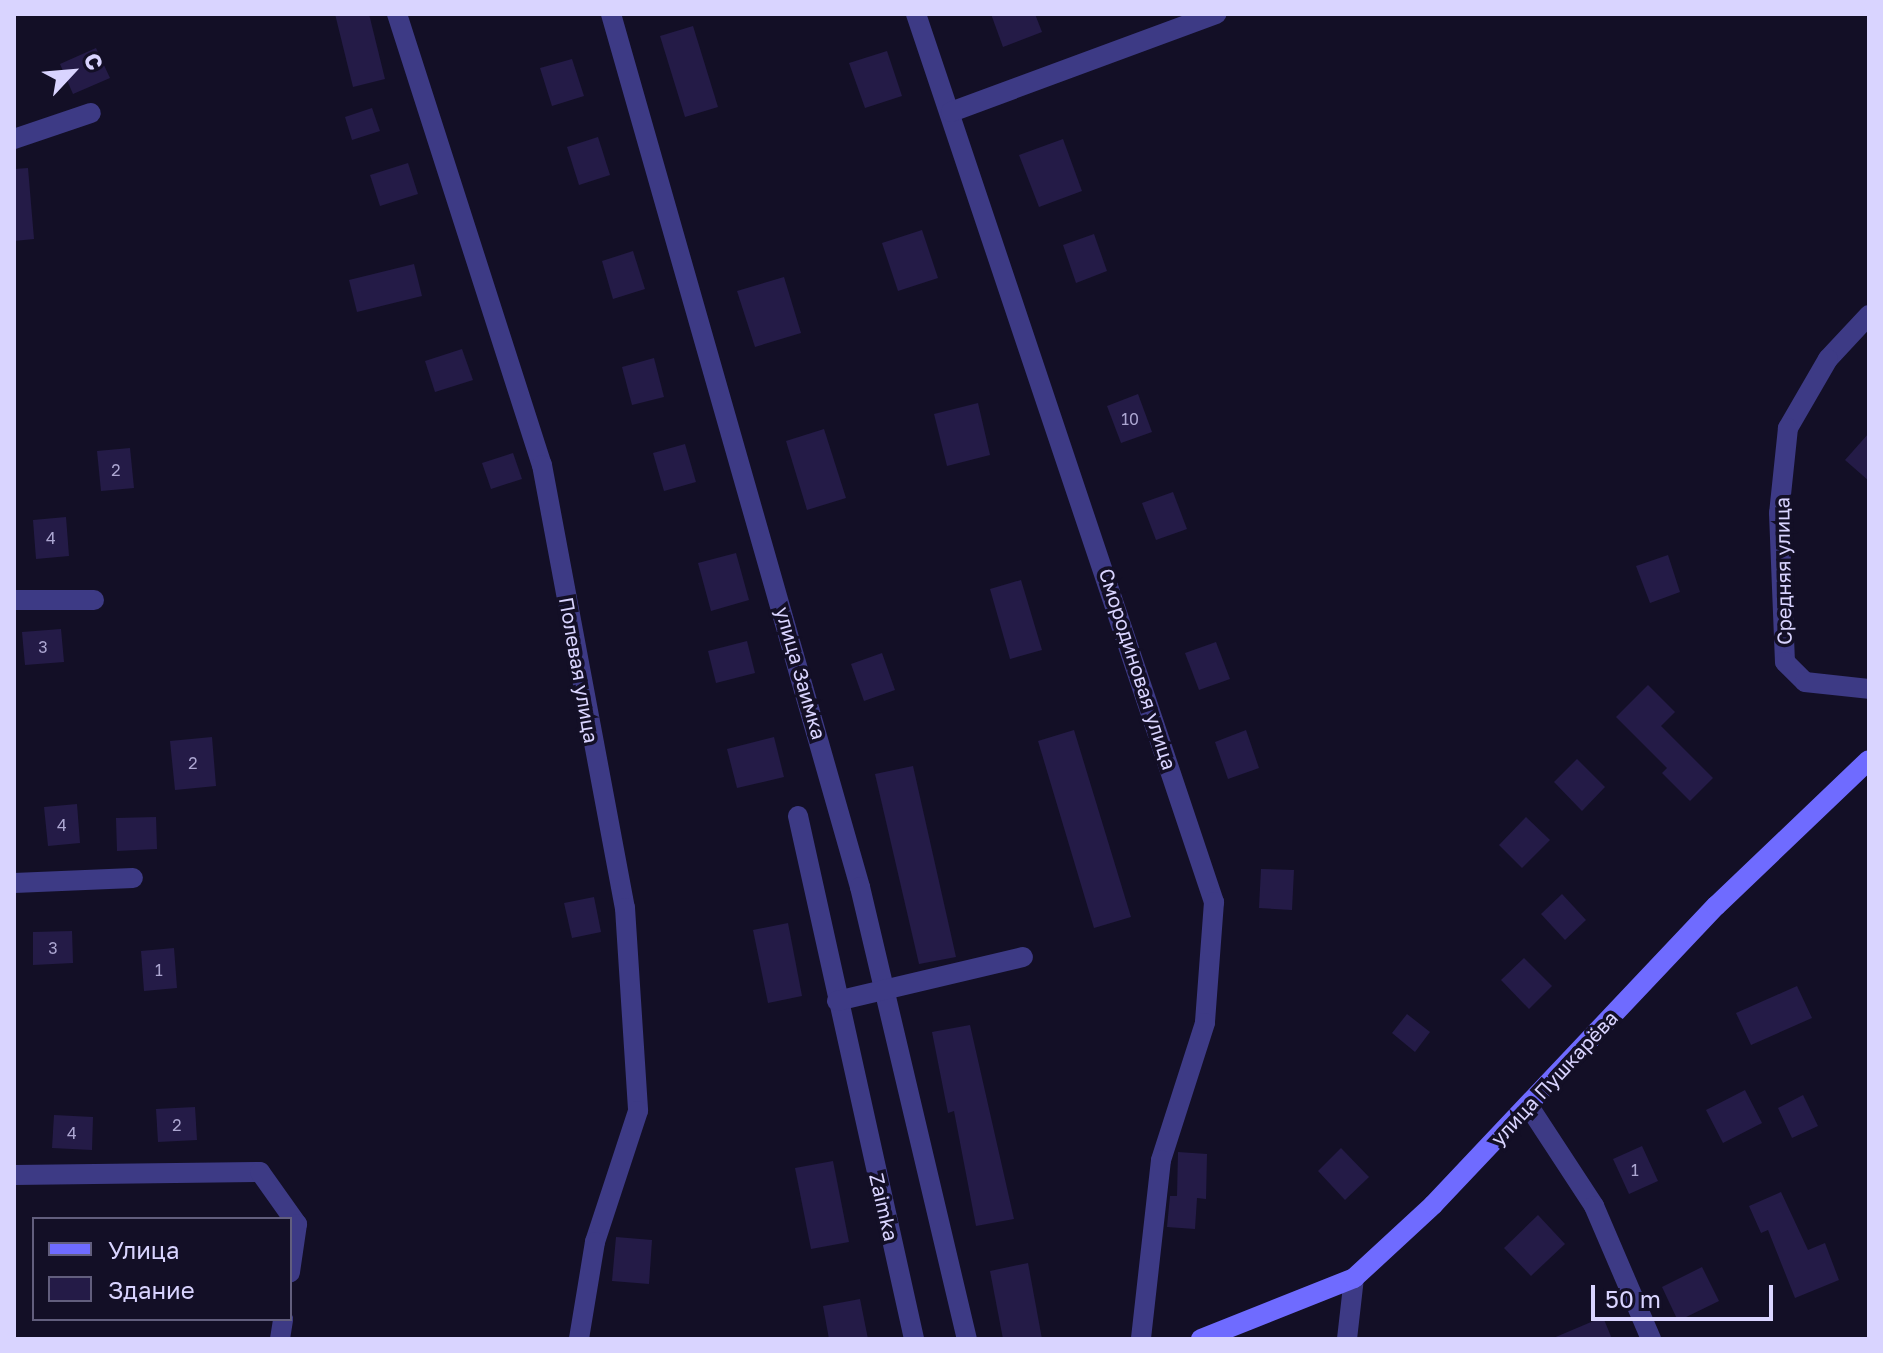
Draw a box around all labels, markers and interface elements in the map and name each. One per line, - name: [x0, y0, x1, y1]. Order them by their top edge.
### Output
- north arrow: [32, 32, 112, 112]
- text: С: [78, 48, 110, 74]
- house number: 10: [1121, 409, 1139, 429]
- house number: 2: [111, 460, 121, 480]
- street label: Средняя улица: [1770, 497, 1796, 645]
- house number: 4: [46, 528, 56, 548]
- street label: Смородиновая улица: [1094, 565, 1182, 773]
- street label: Полевая улица: [554, 595, 604, 745]
- street label: улица Заимка: [771, 604, 831, 742]
- house number: 3: [38, 637, 48, 657]
- house number: 2: [188, 753, 198, 773]
- house number: 4: [57, 815, 67, 835]
- house number: 3: [48, 938, 58, 958]
- house number: 1: [155, 960, 163, 980]
- street label: улица Пушкарёва: [1486, 1006, 1622, 1150]
- house number: 2: [172, 1115, 182, 1135]
- house number: 4: [67, 1123, 77, 1143]
- house number: 1: [1631, 1160, 1639, 1180]
- street label: Zaimka: [865, 1171, 903, 1243]
- legend: [32, 1217, 292, 1321]
- text: Улица: [108, 1235, 180, 1264]
- scale bar: [1595, 1269, 1777, 1319]
- text: Здание: [108, 1275, 195, 1304]
- text: 50 m: [1605, 1284, 1661, 1313]

